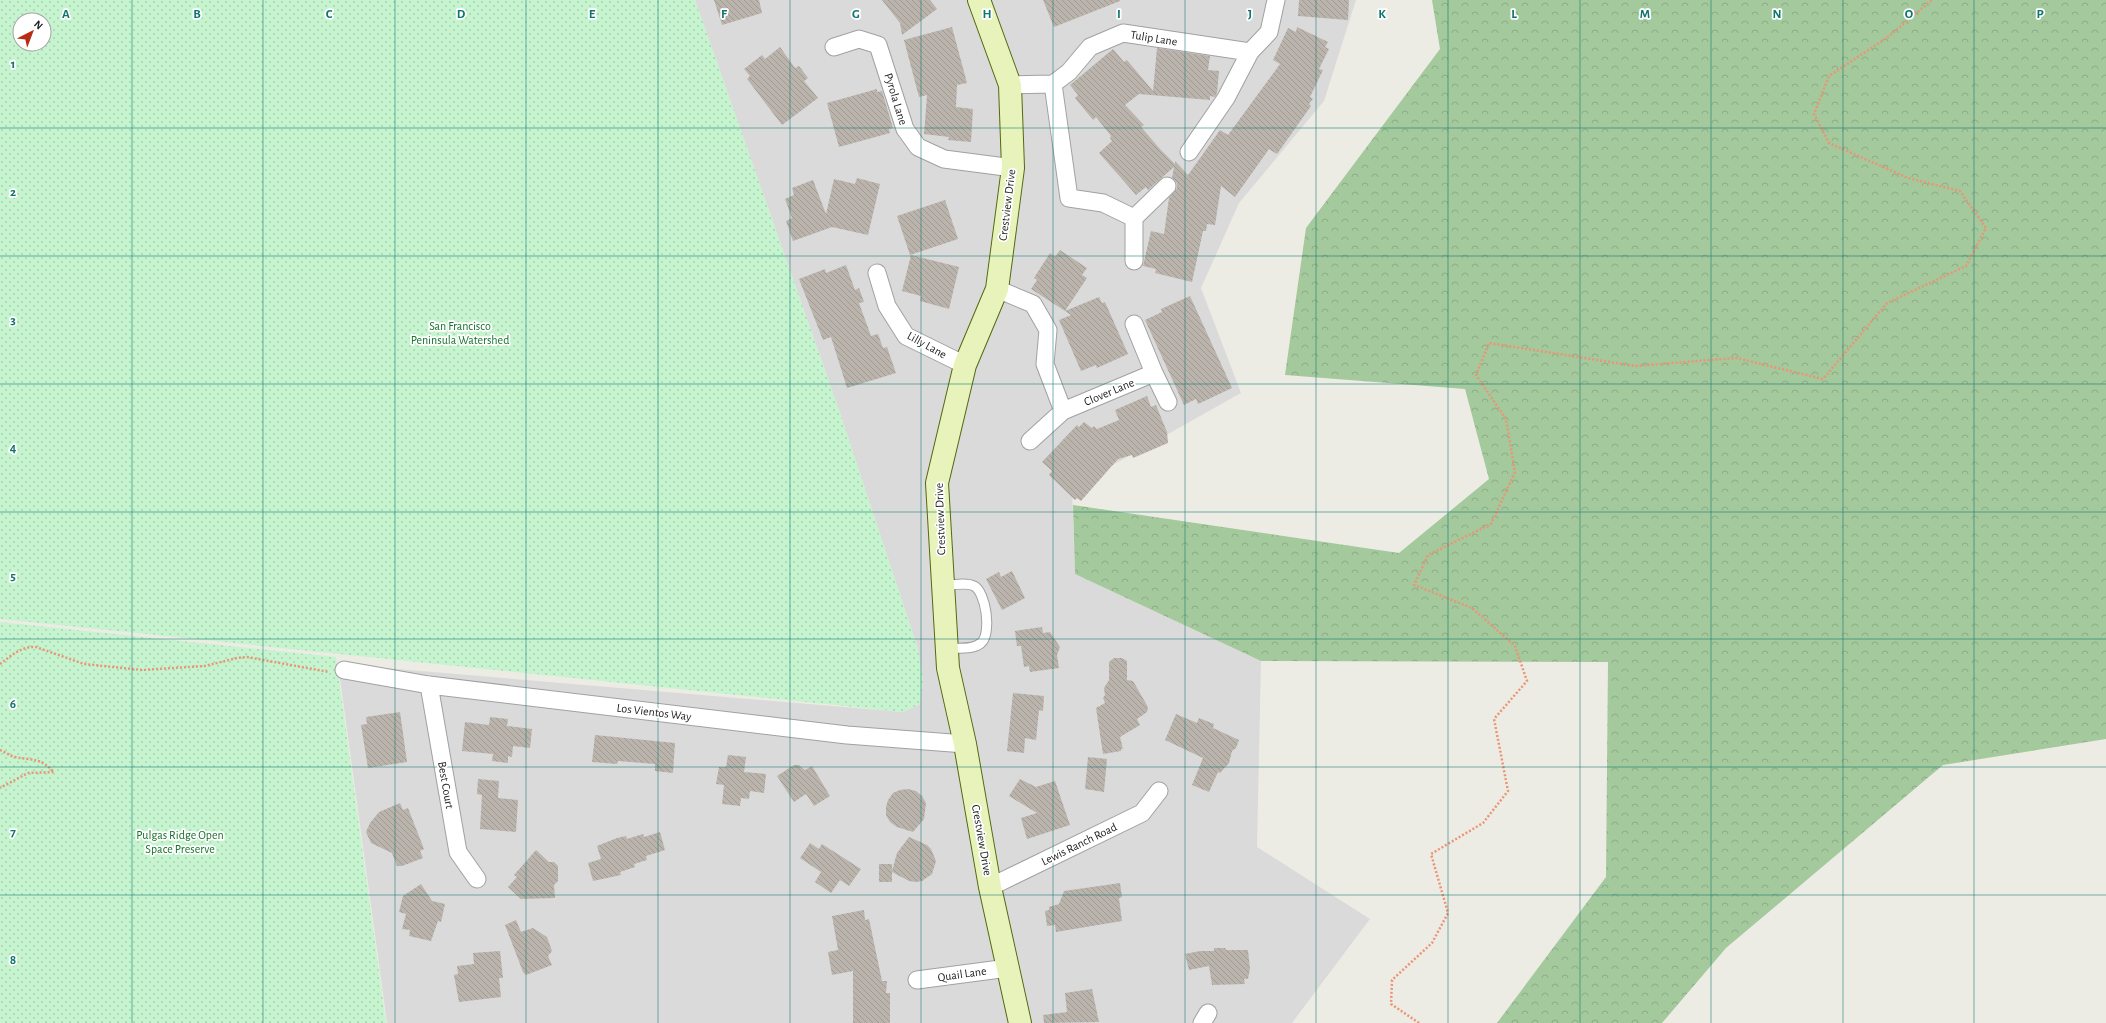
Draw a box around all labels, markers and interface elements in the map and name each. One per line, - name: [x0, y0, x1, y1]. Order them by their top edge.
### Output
- text: A: [62, 8, 70, 21]
- text: B: [193, 8, 201, 21]
- text: C: [326, 8, 333, 21]
- text: D: [457, 8, 466, 21]
- text: E: [589, 8, 596, 21]
- text: F: [721, 8, 728, 21]
- text: G: [852, 8, 860, 21]
- text: H: [982, 8, 992, 21]
- text: I: [1117, 8, 1121, 21]
- text: J: [1248, 8, 1252, 21]
- text: K: [1378, 8, 1386, 21]
- text: L: [1511, 8, 1517, 21]
- text: M: [1640, 8, 1650, 21]
- text: N: [1772, 8, 1782, 21]
- text: O: [1905, 8, 1914, 21]
- text: P: [2036, 8, 2044, 21]
- north arrow: [12, 12, 52, 52]
- text: N: [32, 18, 45, 32]
- street label: Tulip Lane: [1130, 28, 1178, 48]
- text: 1: [11, 58, 15, 71]
- street label: Pyrola Lane: [881, 72, 910, 127]
- street label: Crestview Drive: [997, 168, 1017, 242]
- text: 2: [10, 186, 16, 199]
- text: 3: [10, 314, 16, 327]
- park label: San Francisco Peninsula Watershed: [411, 320, 509, 346]
- street label: Lilly Lane: [905, 329, 949, 362]
- street label: Clover Lane: [1082, 376, 1136, 408]
- text: 4: [10, 442, 17, 455]
- street label: Crestview Drive: [933, 483, 947, 555]
- text: 5: [10, 570, 16, 583]
- text: 6: [10, 698, 16, 711]
- street label: Los Vientos Way: [616, 701, 692, 724]
- street label: Best Court: [436, 760, 456, 810]
- street label: Crestview Drive: [970, 803, 994, 877]
- street label: Lewis Ranch Road: [1039, 821, 1119, 867]
- text: 7: [10, 826, 16, 839]
- park label: Pulgas Ridge Open Space Preserve: [136, 829, 224, 855]
- text: 8: [10, 954, 16, 967]
- street label: Quail Lane: [937, 965, 987, 984]

